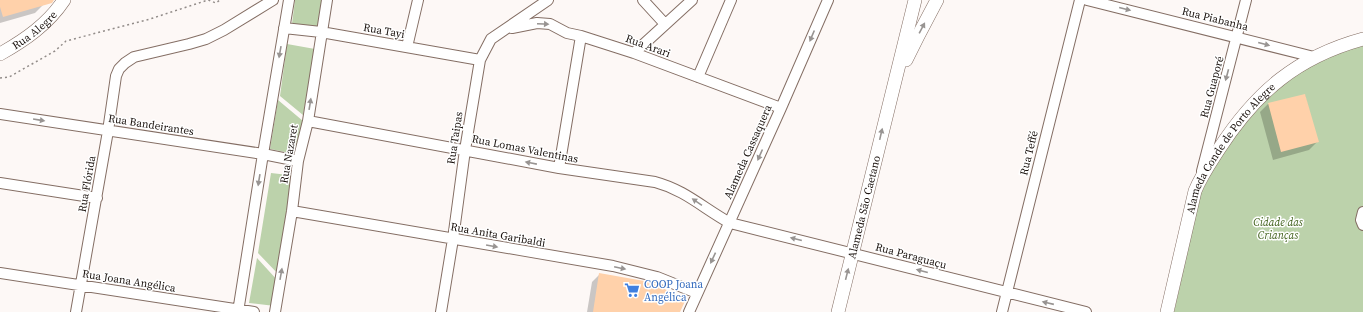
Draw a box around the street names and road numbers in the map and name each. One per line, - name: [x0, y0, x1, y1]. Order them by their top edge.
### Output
- street label: Rua Piabanha: [1180, 4, 1250, 35]
- street label: Rua Alegre: [9, 7, 60, 53]
- street label: Rua Tayi: [362, 20, 406, 42]
- street label: Rua Arari: [623, 31, 673, 61]
- street label: Rua Guaporé: [1197, 54, 1228, 120]
- street label: Alameda Conde de Porto Alegre: [1182, 79, 1279, 215]
- street label: Alameda Cassaquera: [720, 102, 776, 201]
- street label: Rua Taipas: [443, 110, 467, 165]
- street label: Rua Bandeirantes: [107, 111, 195, 139]
- street label: Rua Nazaret: [276, 123, 302, 185]
- street label: Rua Teffé: [1016, 129, 1042, 177]
- street label: Rua Lomas Valentinas: [470, 131, 580, 167]
- street label: Rua Flórida: [75, 154, 99, 213]
- street label: Alameda São Caetano: [844, 154, 884, 260]
- street label: Rua Anita Garibaldi: [449, 219, 547, 251]
- street label: Rua Paraguaçu: [874, 239, 949, 273]
- street label: Rua Joana Angélica: [81, 266, 177, 296]

